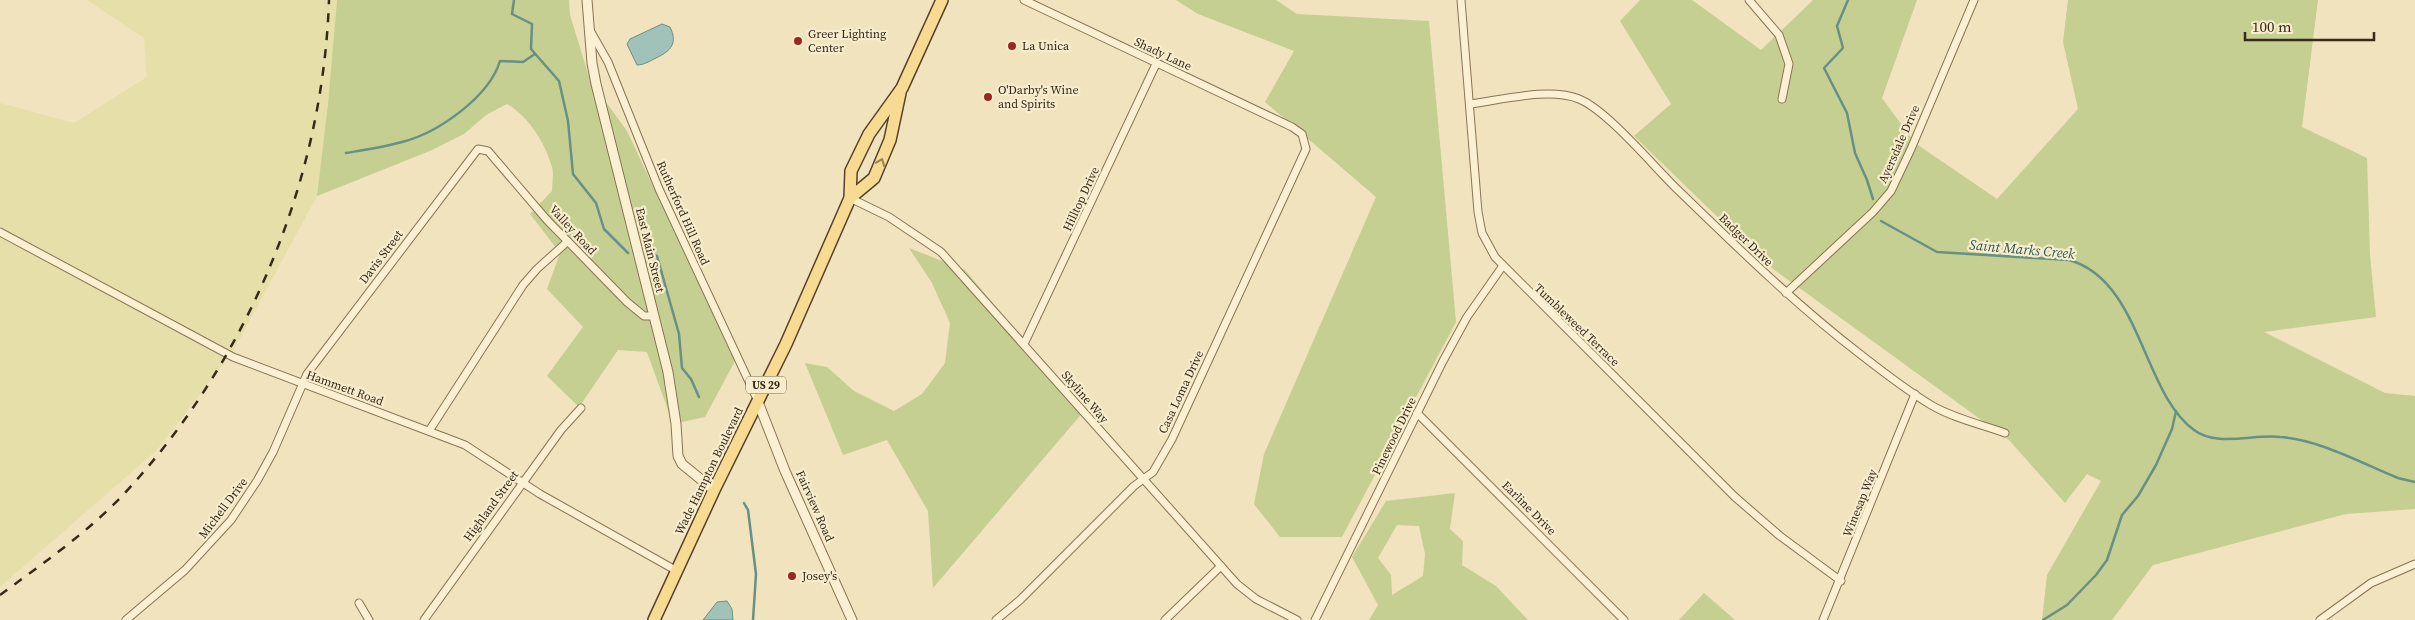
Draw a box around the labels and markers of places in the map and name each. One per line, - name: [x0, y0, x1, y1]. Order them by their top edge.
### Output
- place label: Greer Lighting Center: [808, 26, 886, 56]
- marker: Greer Lighting Center: [792, 35, 804, 47]
- place label: La Unica: [1022, 38, 1070, 54]
- marker: La Unica: [1006, 40, 1018, 52]
- place label: O'Darby's Wine and Spirits: [998, 82, 1079, 112]
- marker: O'Darby's Wine and Spirits: [982, 91, 994, 103]
- place label: Josey's: [801, 568, 837, 584]
- marker: Josey's: [786, 570, 798, 582]

